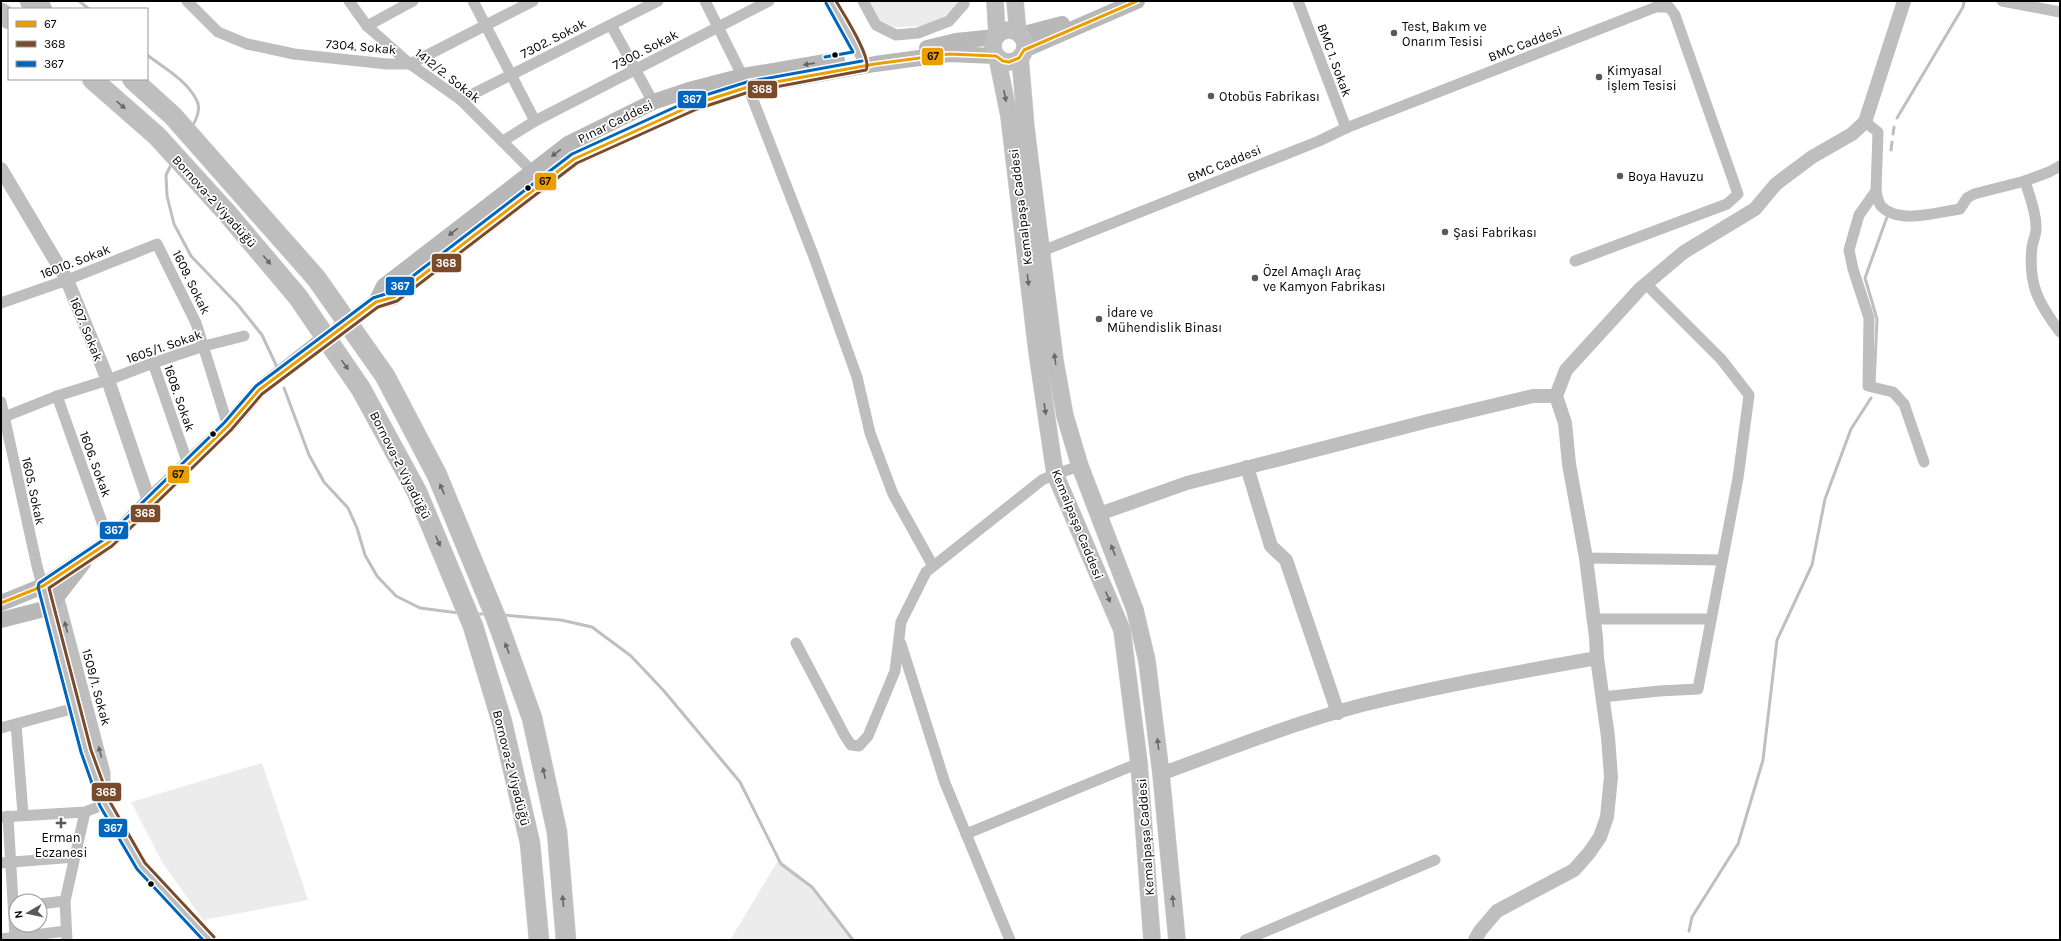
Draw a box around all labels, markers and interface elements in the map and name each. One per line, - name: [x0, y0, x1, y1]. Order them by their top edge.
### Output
- legend: [8, 8, 148, 80]
- street label: 7302. Sokak: [518, 16, 588, 61]
- text: 67: [44, 17, 57, 31]
- place label: Test, Bakım ve Onarım Tesisi: [1402, 19, 1487, 49]
- street label: BMC 1. Sokak: [1314, 22, 1355, 99]
- street label: BMC Caddesi: [1486, 22, 1564, 64]
- street label: 7300. Sokak: [610, 27, 680, 72]
- marker: Test, Bakım ve Onarım Tesisi: [1389, 28, 1399, 38]
- street label: 7304. Sokak: [325, 36, 397, 57]
- text: 368: [44, 37, 65, 51]
- street label: 1412/2. Sokak: [412, 45, 483, 106]
- line badge: 67: [921, 47, 944, 66]
- unlabelled marker: [830, 50, 840, 60]
- text: 67: [927, 50, 940, 63]
- text: 367: [44, 57, 64, 71]
- one-way arrow: [803, 61, 815, 67]
- place label: Kimyasal İşlem Tesisi: [1607, 63, 1677, 93]
- marker: Kimyasal İşlem Tesisi: [1594, 72, 1604, 82]
- line badge: 368: [747, 80, 778, 99]
- text: 368: [752, 83, 772, 96]
- place label: Otobüs Fabrikası: [1219, 89, 1320, 104]
- line badge: 367: [677, 90, 707, 109]
- one-way arrow: [1002, 90, 1008, 102]
- marker: Otobüs Fabrikası: [1206, 91, 1216, 101]
- text: 367: [683, 93, 702, 106]
- street label: Pınar Caddesi: [575, 97, 655, 146]
- one-way arrow: [116, 100, 126, 109]
- street label: BMC Caddesi: [1185, 142, 1263, 185]
- one-way arrow: [551, 148, 562, 157]
- street label: Kemalpaşa Caddesi: [1006, 148, 1035, 266]
- street label: Bornova-2 Viyadüğü: [169, 152, 260, 251]
- place label: Boya Havuzu: [1628, 169, 1704, 184]
- marker: Boya Havuzu: [1615, 171, 1625, 181]
- line badge: 67: [534, 172, 557, 191]
- text: 67: [539, 175, 552, 188]
- unlabelled marker: [523, 183, 533, 193]
- place label: Şasi Fabrikası: [1453, 225, 1537, 240]
- one-way arrow: [447, 227, 458, 236]
- marker: Şasi Fabrikası: [1440, 227, 1450, 237]
- street label: 16010. Sokak: [38, 241, 112, 282]
- street label: 1609. Sokak: [170, 248, 213, 317]
- line badge: 368: [431, 253, 462, 273]
- one-way arrow: [263, 255, 272, 266]
- text: 368: [436, 257, 456, 270]
- place label: Özel Amaçlı Araç ve Kamyon Fabrikası: [1263, 263, 1386, 294]
- marker: Özel Amaçlı Araç ve Kamyon Fabrikası: [1250, 273, 1260, 283]
- one-way arrow: [1025, 274, 1032, 286]
- line badge: 367: [385, 276, 415, 296]
- text: 367: [391, 280, 410, 293]
- street label: 1607. Sokak: [67, 295, 106, 363]
- place label: İdare ve Mühendislik Binası: [1107, 305, 1222, 335]
- marker: İdare ve Mühendislik Binası: [1094, 314, 1104, 324]
- street label: 1605/1. Sokak: [124, 327, 204, 366]
- one-way arrow: [1052, 353, 1058, 365]
- one-way arrow: [341, 360, 349, 370]
- street label: 1608. Sokak: [161, 363, 198, 434]
- one-way arrow: [1042, 403, 1048, 415]
- street label: Bornova-2 Viyadüğü: [367, 409, 434, 522]
- street label: 1606. Sokak: [77, 429, 114, 499]
- unlabelled marker: [208, 429, 218, 439]
- street label: 1605. Sokak: [19, 456, 48, 526]
- line badge: 67: [167, 465, 190, 484]
- street label: Kemalpaşa Caddesi: [1049, 467, 1106, 581]
- text: 67: [172, 468, 185, 481]
- one-way arrow: [439, 483, 445, 495]
- line badge: 368: [130, 504, 161, 523]
- text: 368: [135, 507, 155, 520]
- line badge: 367: [99, 521, 129, 540]
- text: 367: [105, 524, 124, 537]
- one-way arrow: [435, 536, 441, 548]
- one-way arrow: [1109, 544, 1115, 556]
- one-way arrow: [1105, 592, 1111, 603]
- one-way arrow: [63, 620, 69, 632]
- one-way arrow: [504, 642, 510, 654]
- street label: 1509/1. Sokak: [79, 647, 114, 727]
- street label: Bornova-2 Viyadüğü: [490, 709, 533, 828]
- one-way arrow: [1155, 738, 1161, 750]
- one-way arrow: [96, 746, 102, 758]
- one-way arrow: [541, 767, 547, 779]
- street label: Kemalpaşa Caddesi: [1134, 778, 1157, 896]
- line badge: 368: [91, 782, 122, 802]
- text: 368: [96, 786, 116, 799]
- marker: Erman Eczanesi: [56, 818, 66, 828]
- line badge: 367: [98, 818, 128, 838]
- text: 367: [104, 822, 123, 835]
- place label: Erman Eczanesi: [35, 830, 87, 860]
- unlabelled marker: [146, 879, 156, 889]
- north arrow: [8, 893, 48, 933]
- one-way arrow: [559, 895, 566, 907]
- one-way arrow: [1170, 895, 1177, 907]
- text: N: [12, 910, 26, 919]

